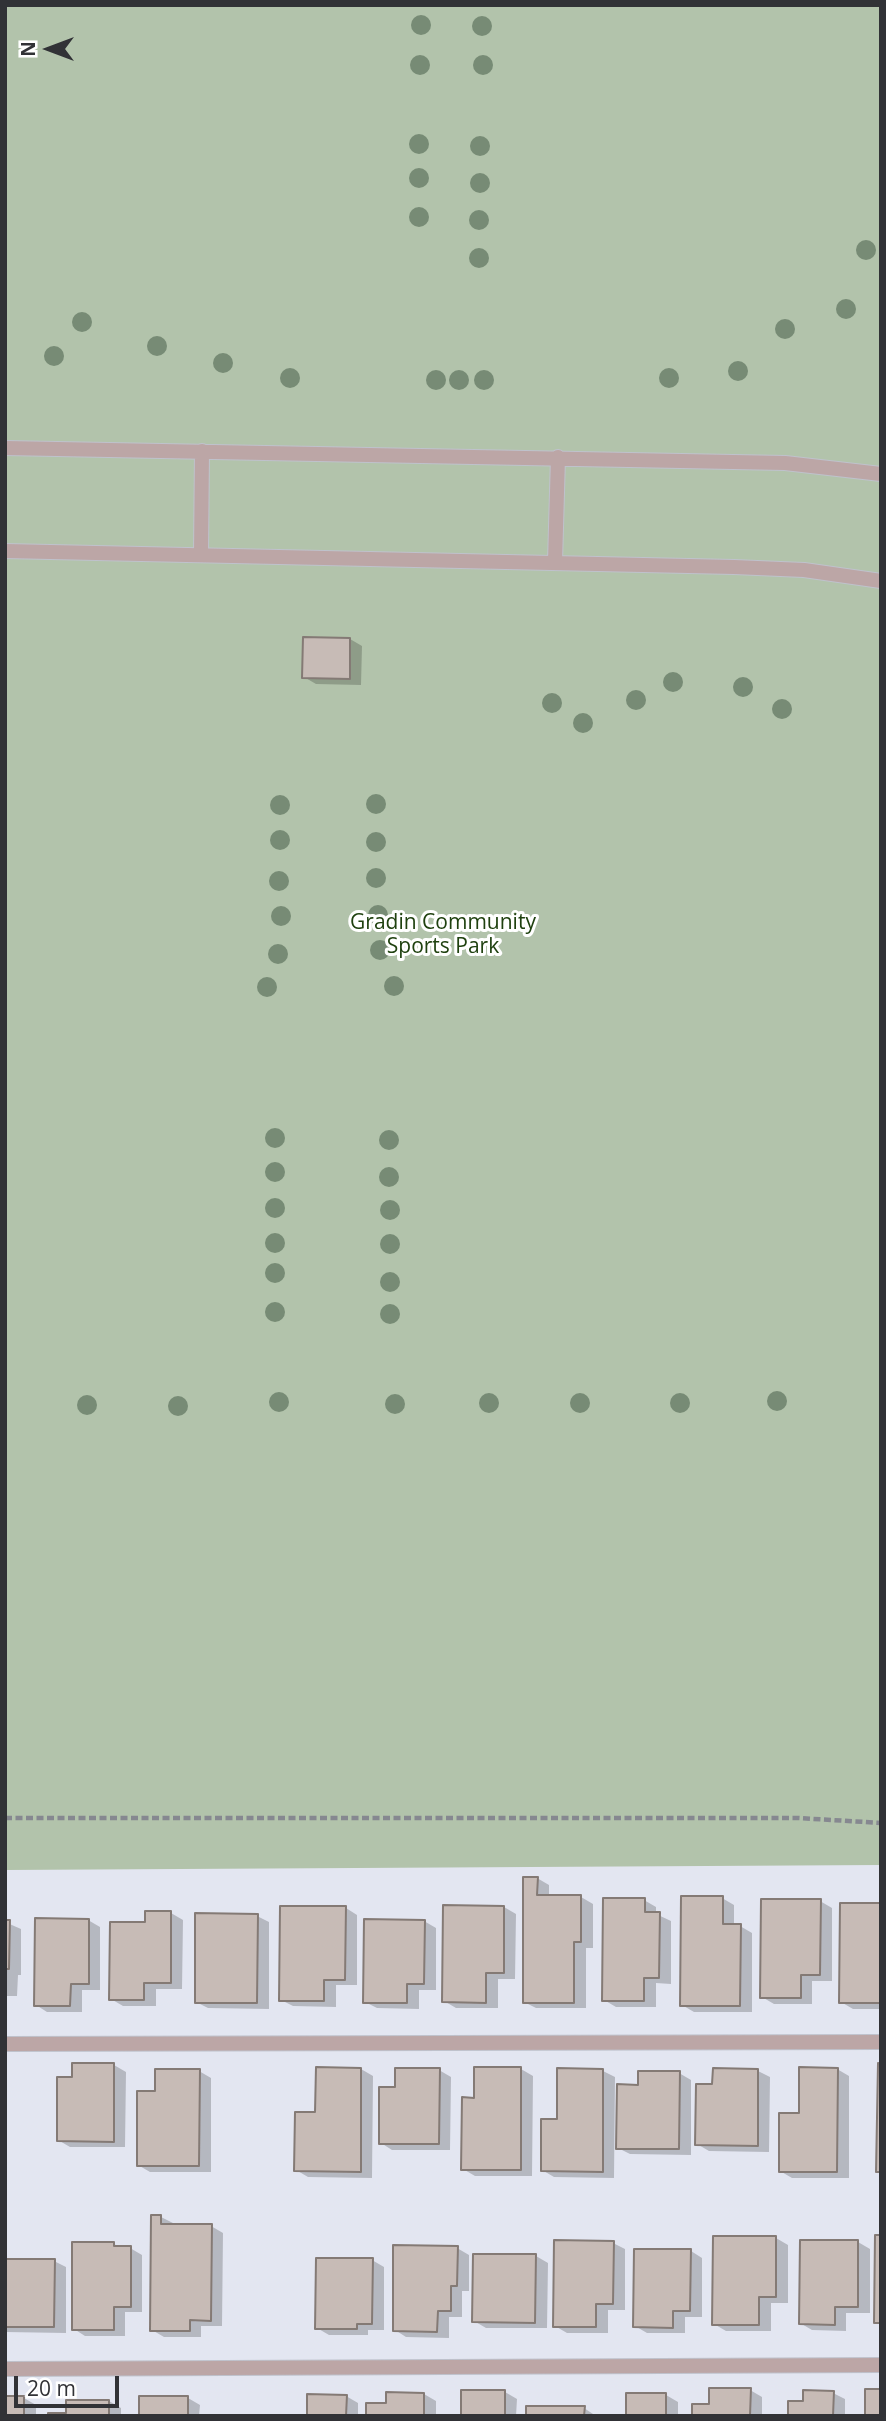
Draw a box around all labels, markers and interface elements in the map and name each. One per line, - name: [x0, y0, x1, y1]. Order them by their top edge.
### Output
- north arrow: [14, 14, 84, 84]
- text: N: [15, 41, 41, 57]
- park label: Gradin Community Sports Park: [350, 910, 536, 960]
- scale bar: [18, 2362, 122, 2406]
- text: 20 m: [27, 2374, 76, 2402]

